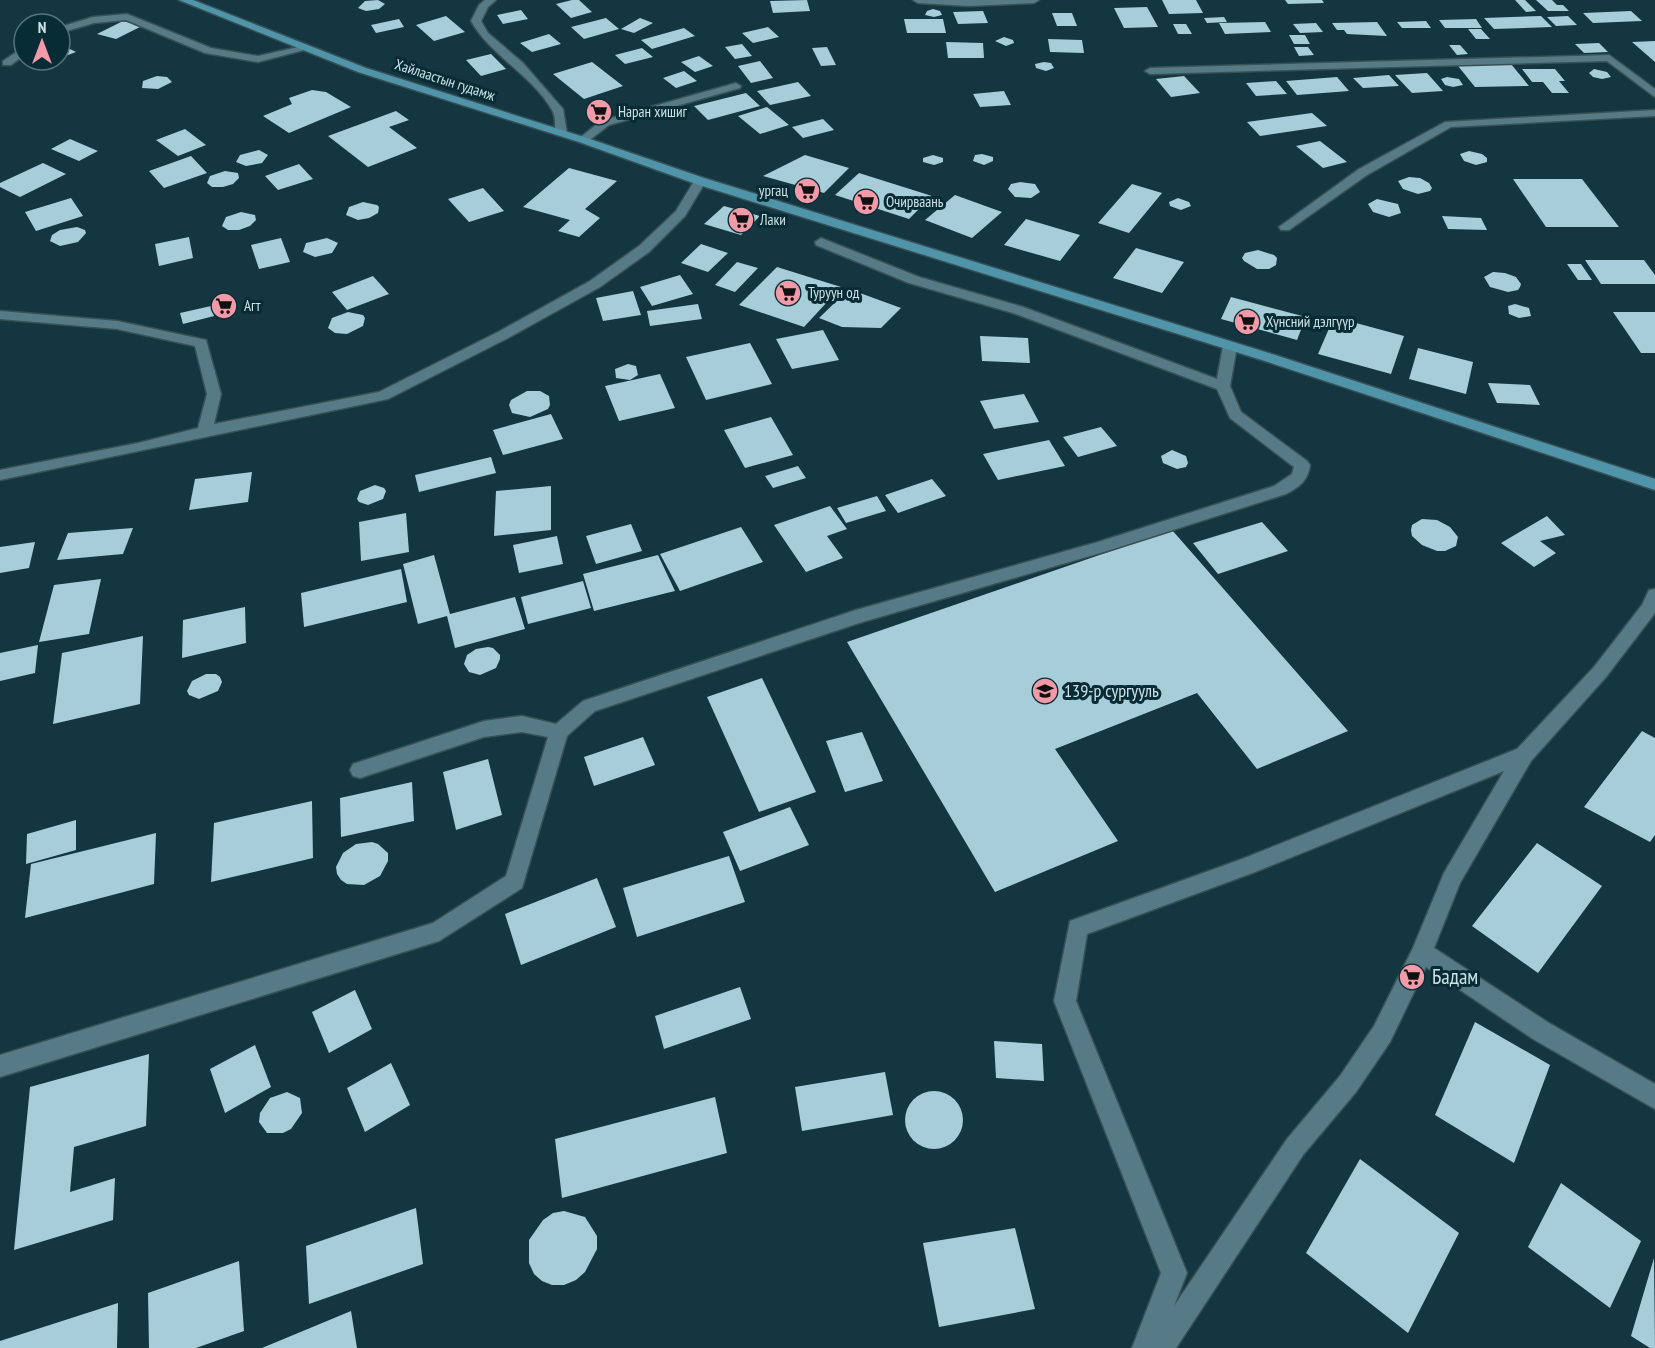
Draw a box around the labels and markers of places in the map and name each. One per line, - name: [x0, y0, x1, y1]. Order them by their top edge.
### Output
- supermarket icon: Наран хишиг: [584, 97, 614, 127]
- place label: Наран хишиг: [618, 102, 688, 121]
- supermarket icon: ургац: [792, 176, 822, 206]
- place label: ургац: [759, 181, 788, 200]
- supermarket icon: Очирваань: [851, 187, 881, 217]
- place label: Очирваань: [886, 192, 944, 211]
- supermarket icon: Лаки: [726, 205, 756, 235]
- place label: Лаки: [759, 210, 786, 229]
- supermarket icon: Туруун од: [773, 278, 803, 308]
- place label: Туруун од: [808, 283, 860, 302]
- supermarket icon: Агт: [209, 291, 239, 321]
- place label: Агт: [244, 296, 261, 315]
- supermarket icon: Хүнсний дэлгүүр: [1232, 307, 1262, 337]
- place label: Хүнсний дэлгүүр: [1266, 312, 1355, 331]
- school or university icon: 139-р сургууль: [1030, 676, 1060, 706]
- place label: 139-р сургууль: [1064, 679, 1159, 702]
- supermarket icon: Бадам: [1397, 962, 1427, 992]
- place label: Бадам: [1432, 963, 1478, 990]

